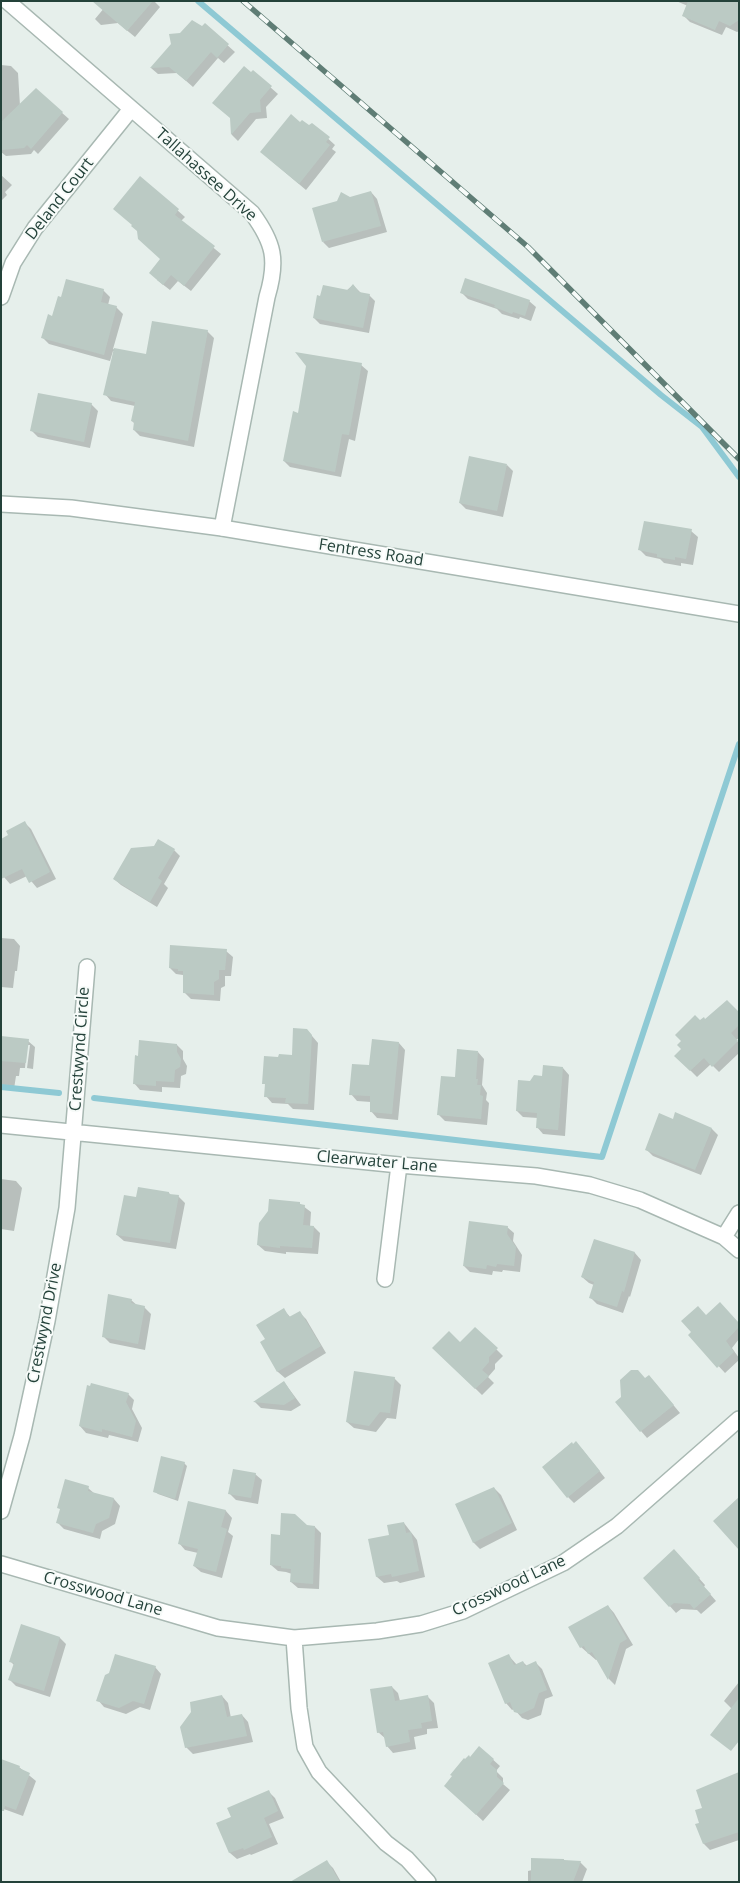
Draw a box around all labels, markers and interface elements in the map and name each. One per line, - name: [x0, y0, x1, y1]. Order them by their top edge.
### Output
- street label: Tallahassee Drive: [151, 124, 261, 226]
- street label: Deland Court: [22, 154, 98, 244]
- street label: Fentress Road: [317, 535, 425, 571]
- street label: Crestwynd Circle: [66, 986, 94, 1112]
- street label: Clearwater Lane: [316, 1147, 438, 1177]
- street label: Crestwynd Drive: [24, 1261, 66, 1385]
- street label: Crosswood Lane: [449, 1551, 569, 1621]
- street label: Crosswood Lane: [41, 1568, 165, 1620]

